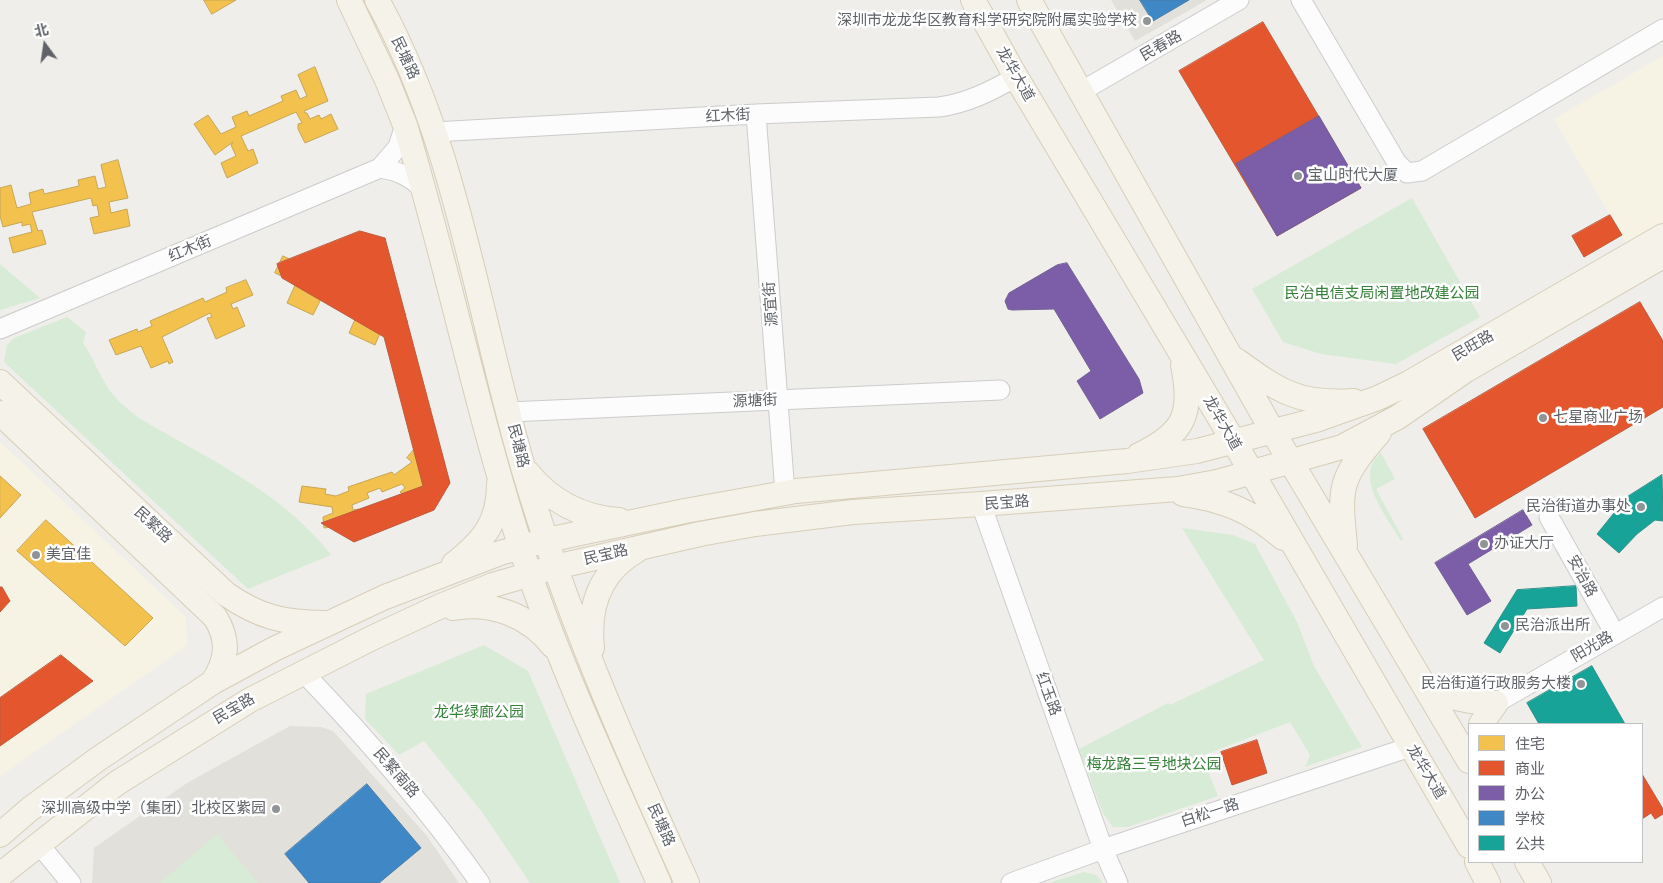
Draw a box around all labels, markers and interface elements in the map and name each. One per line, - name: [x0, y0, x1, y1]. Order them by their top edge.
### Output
- place label: 深圳市龙龙华区教育科学研究院附属实验学校: [837, 12, 1137, 30]
- marker: 深圳市龙龙华区教育科学研究院附属实验学校: [1141, 15, 1153, 27]
- north arrow: [20, 20, 70, 70]
- text: 北: [32, 20, 50, 41]
- street label: 民春路: [1137, 27, 1185, 65]
- street label: 民塘路: [387, 34, 423, 82]
- street label: 龙华大道: [992, 44, 1038, 104]
- street label: 红木街: [705, 106, 751, 126]
- place label: 宝山时代大厦: [1308, 167, 1398, 185]
- marker: 宝山时代大厦: [1292, 170, 1304, 182]
- street label: 红木街: [166, 232, 214, 266]
- street label: 源宜街: [760, 281, 782, 327]
- park label: 民治电信支局闲置地改建公园: [1285, 285, 1479, 303]
- street label: 民旺路: [1449, 327, 1497, 365]
- street label: 源塘街: [732, 391, 778, 411]
- street label: 龙华大道: [1199, 393, 1245, 453]
- place label: 七星商业广场: [1553, 409, 1643, 427]
- marker: 七星商业广场: [1537, 412, 1549, 424]
- street label: 民塘路: [504, 422, 532, 470]
- street label: 民宝路: [984, 492, 1030, 514]
- place label: 民治街道办事处: [1526, 498, 1631, 516]
- marker: 民治街道办事处: [1635, 501, 1647, 513]
- street label: 民繁路: [130, 503, 176, 547]
- place label: 办证大厅: [1494, 535, 1554, 553]
- marker: 办证大厅: [1478, 538, 1490, 550]
- street label: 民宝路: [582, 541, 630, 569]
- place label: 美宜佳: [46, 546, 91, 564]
- marker: 美宜佳: [30, 549, 42, 561]
- street label: 安治路: [1563, 552, 1601, 600]
- place label: 民治派出所: [1515, 617, 1590, 635]
- marker: 民治派出所: [1499, 620, 1511, 632]
- street label: 阳光路: [1568, 628, 1616, 666]
- street label: 红玉路: [1032, 670, 1064, 718]
- place label: 民治街道行政服务大楼: [1421, 675, 1571, 693]
- marker: 民治街道行政服务大楼: [1575, 678, 1587, 690]
- street label: 民宝路: [210, 690, 258, 728]
- park label: 龙华绿廊公园: [434, 704, 524, 722]
- legend: [1468, 723, 1643, 863]
- text: 住宅: [1515, 735, 1545, 753]
- street label: 龙华大道: [1403, 742, 1449, 802]
- street label: 民繁南路: [370, 744, 422, 802]
- park label: 梅龙路三号地块公园: [1087, 756, 1221, 774]
- text: 商业: [1515, 760, 1545, 778]
- text: 办公: [1515, 785, 1545, 803]
- street label: 白松一路: [1179, 795, 1241, 831]
- place label: 深圳高级中学（集团）北校区紫园: [41, 800, 266, 818]
- street label: 民塘路: [644, 801, 678, 849]
- marker: 深圳高级中学（集团）北校区紫园: [270, 803, 282, 815]
- text: 学校: [1515, 810, 1545, 828]
- text: 公共: [1515, 835, 1545, 853]

